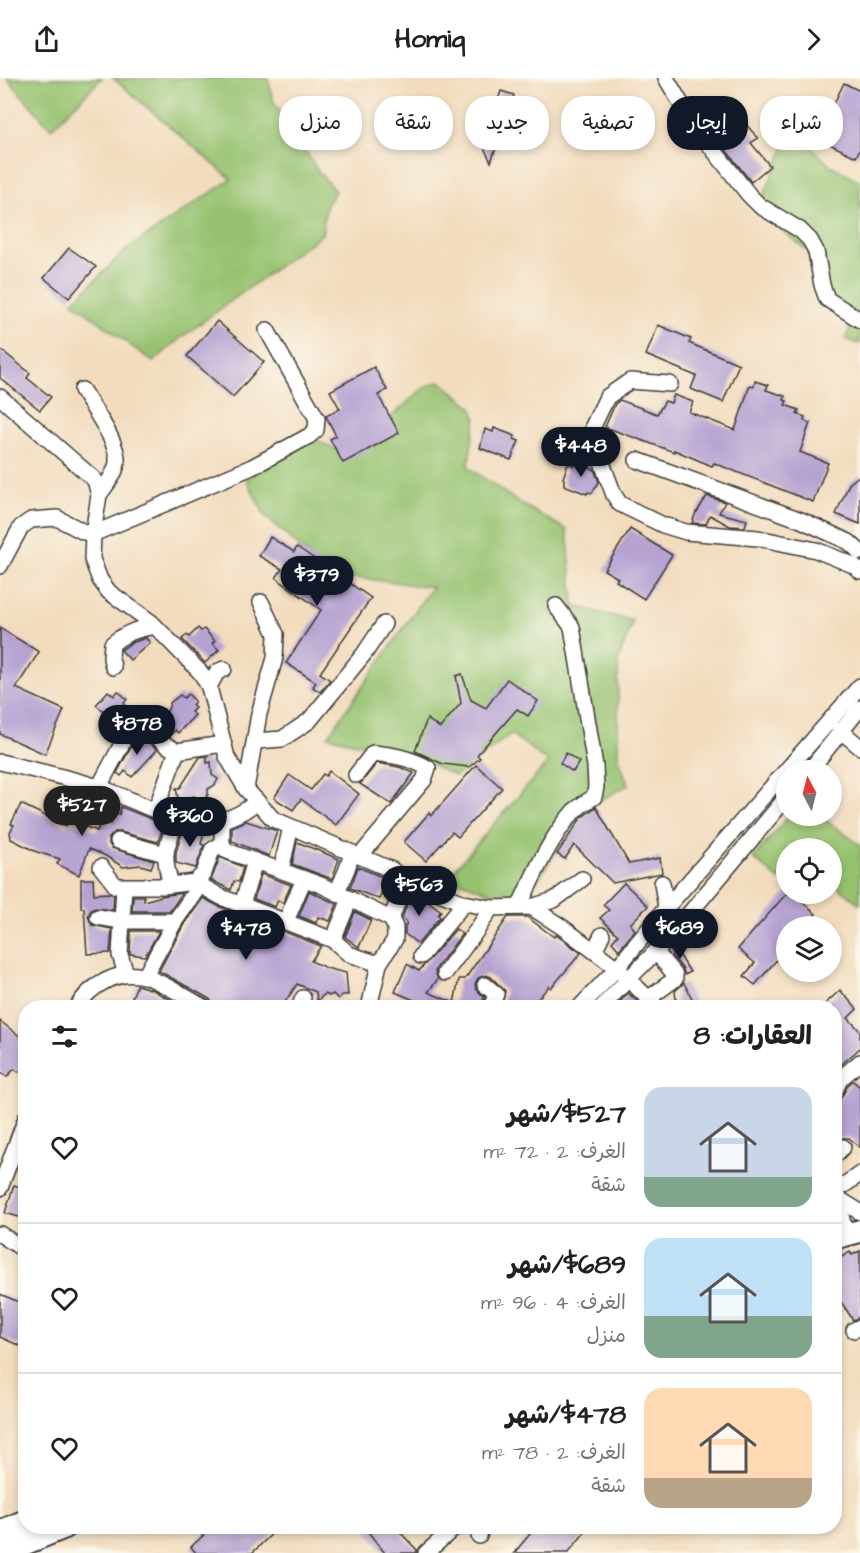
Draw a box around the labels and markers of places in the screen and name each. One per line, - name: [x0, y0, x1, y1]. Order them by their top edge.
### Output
- pin: $448: [545, 427, 617, 478]
- pin: $379: [281, 556, 353, 607]
- pin: $878: [101, 705, 173, 756]
- pin: $527: [46, 786, 118, 837]
- pin: $360: [154, 797, 226, 848]
- pin: $563: [383, 866, 455, 917]
- pin: $689: [644, 909, 716, 960]
- pin: $478: [210, 910, 282, 961]

